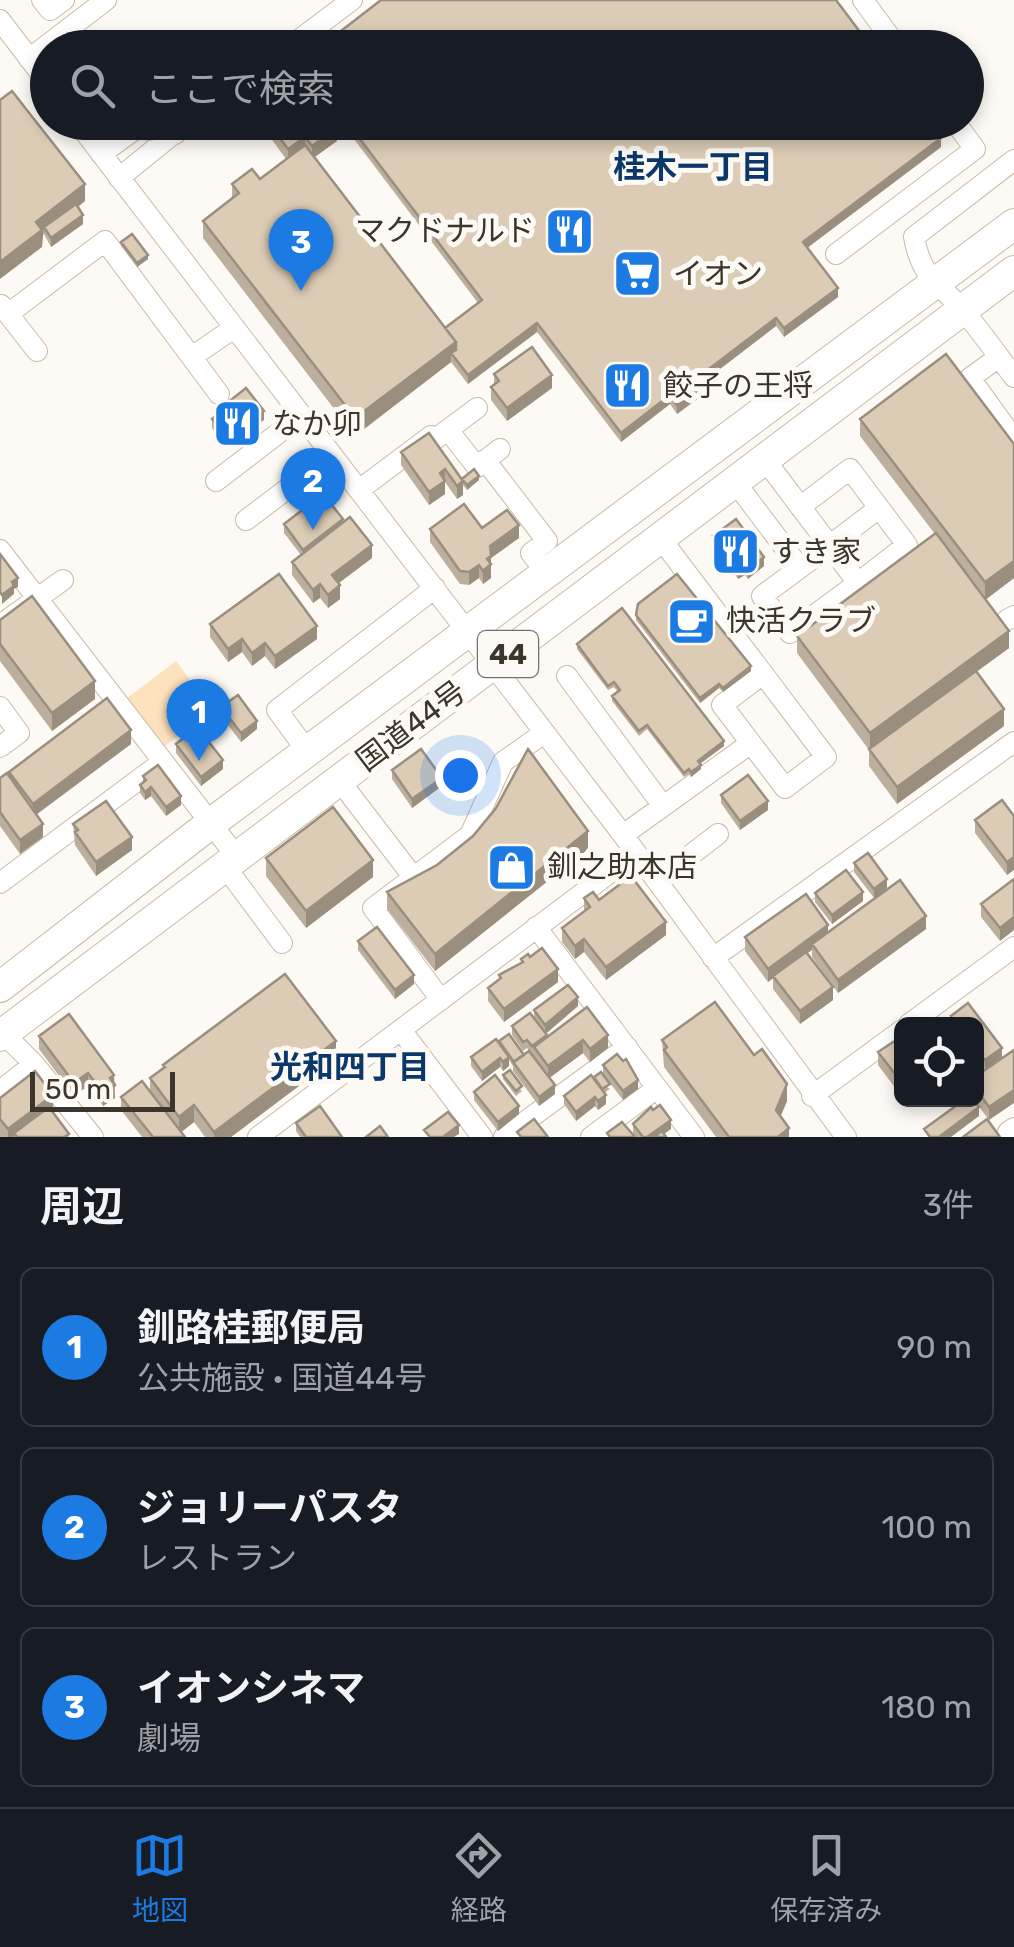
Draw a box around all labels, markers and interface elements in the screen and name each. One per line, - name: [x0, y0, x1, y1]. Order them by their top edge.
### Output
- search box: [30, 30, 984, 140]
- icon: search: [65, 58, 120, 113]
- text: ここで検索: [145, 66, 335, 112]
- district label: 桂木一丁目: [613, 148, 773, 186]
- restaurant icon: マクドナルド: [544, 205, 596, 257]
- pin: 3: [268, 208, 334, 291]
- place label: マクドナルド: [355, 213, 535, 249]
- supermarket icon: イオン: [612, 248, 664, 300]
- place label: イオン: [673, 256, 763, 292]
- restaurant icon: 餃子の王将: [602, 360, 654, 412]
- place label: 餃子の王将: [663, 368, 813, 404]
- restaurant icon: なか卯: [211, 398, 263, 450]
- place label: なか卯: [272, 406, 362, 442]
- pin: 2: [280, 448, 346, 530]
- restaurant icon: すき家: [710, 526, 762, 578]
- place label: すき家: [771, 534, 861, 570]
- cafe icon: 快活クラブ: [665, 595, 717, 647]
- place label: 快活クラブ: [726, 603, 876, 639]
- road number: 44: [478, 631, 538, 677]
- street label: 国道44号: [349, 673, 473, 779]
- pin: 1: [166, 678, 232, 761]
- your location: [435, 750, 486, 801]
- shop icon: 釧之助本店: [486, 841, 538, 893]
- place label: 釧之助本店: [547, 849, 697, 885]
- map controls: [894, 1017, 984, 1107]
- button: locate: [894, 1017, 984, 1107]
- district label: 光和四丁目: [270, 1048, 430, 1086]
- scale bar: [30, 1067, 175, 1112]
- text: 50 m: [45, 1073, 111, 1106]
- text: 周辺: [40, 1182, 124, 1232]
- text: 3件: [923, 1186, 974, 1224]
- text: 釧路桂郵便局: [137, 1305, 365, 1351]
- text: 1: [67, 1328, 82, 1366]
- text: 90 m: [896, 1328, 972, 1366]
- text: 公共施設 · 国道44号: [137, 1359, 427, 1397]
- text: ジョリーパスタ: [137, 1485, 403, 1531]
- text: 2: [64, 1508, 85, 1546]
- text: 100 m: [881, 1508, 972, 1546]
- text: レストラン: [137, 1539, 297, 1577]
- text: イオンシネマ: [137, 1665, 365, 1711]
- text: 3: [64, 1688, 85, 1726]
- text: 180 m: [881, 1688, 972, 1726]
- text: 劇場: [137, 1719, 201, 1757]
- tab: 地図: [132, 1828, 188, 1928]
- tab: 経路: [451, 1828, 507, 1928]
- tab: 保存済み: [770, 1828, 882, 1928]

